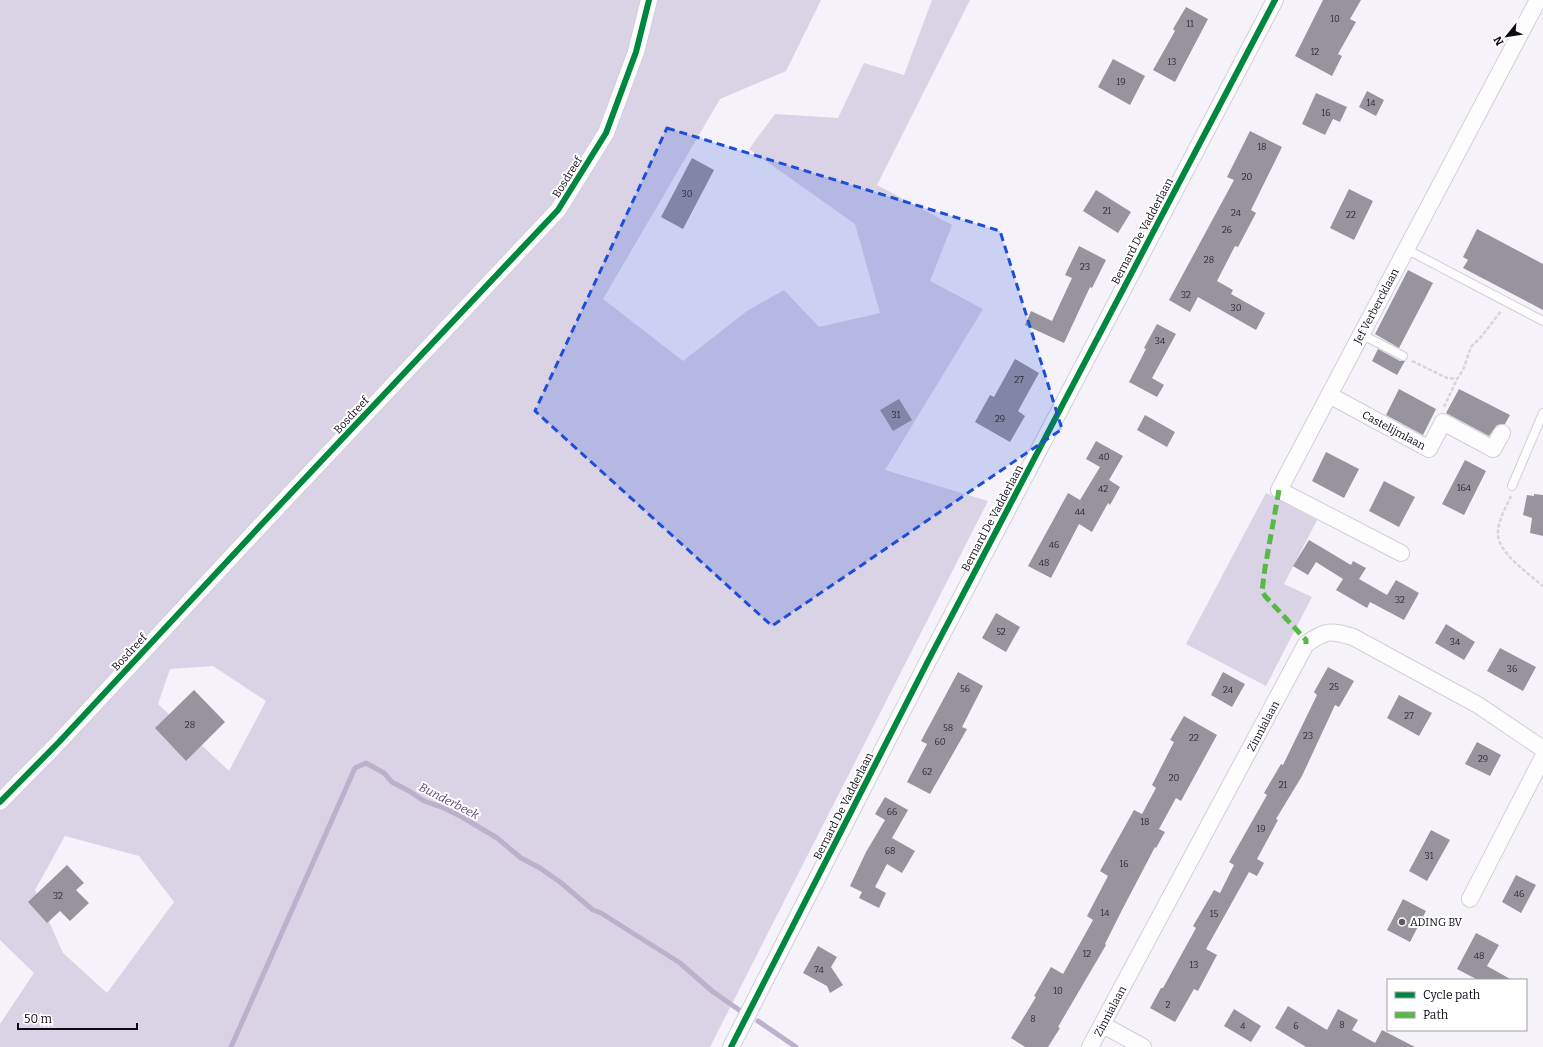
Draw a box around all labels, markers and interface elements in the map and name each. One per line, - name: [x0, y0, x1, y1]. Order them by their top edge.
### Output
- house number: 10: [1330, 14, 1340, 24]
- north arrow: [1487, 16, 1527, 56]
- house number: 11: [1186, 19, 1194, 29]
- text: N: [1491, 33, 1507, 48]
- house number: 12: [1311, 47, 1319, 57]
- house number: 13: [1168, 57, 1176, 67]
- house number: 19: [1117, 77, 1125, 87]
- house number: 14: [1367, 98, 1376, 108]
- house number: 16: [1322, 108, 1330, 118]
- house number: 18: [1257, 142, 1267, 152]
- street label: Bosdreef: [550, 154, 586, 200]
- house number: 20: [1242, 172, 1253, 182]
- street label: Bernard De Vadderlaan: [1109, 176, 1176, 287]
- house number: 30: [682, 189, 693, 199]
- house number: 21: [1103, 206, 1112, 216]
- house number: 24: [1231, 208, 1242, 218]
- house number: 22: [1346, 210, 1356, 220]
- house number: 26: [1222, 225, 1232, 235]
- house number: 28: [1204, 255, 1214, 265]
- house number: 23: [1080, 262, 1090, 272]
- street label: Jef Verbercklaan: [1351, 266, 1402, 347]
- house number: 32: [1181, 290, 1191, 300]
- house number: 30: [1231, 303, 1242, 313]
- house number: 34: [1155, 336, 1166, 346]
- house number: 27: [1014, 375, 1024, 385]
- street label: Bosdreef: [331, 393, 372, 436]
- street label: Castelijmlaan: [1360, 408, 1428, 453]
- house number: 31: [892, 410, 901, 420]
- house number: 29: [995, 414, 1005, 424]
- house number: 40: [1098, 452, 1110, 462]
- street label: Bernard De Vadderlaan: [959, 463, 1026, 574]
- house number: 164: [1457, 483, 1472, 493]
- house number: 42: [1098, 484, 1108, 494]
- house number: 44: [1075, 507, 1086, 517]
- house number: 46: [1049, 540, 1059, 550]
- house number: 48: [1039, 558, 1049, 568]
- house number: 32: [1395, 595, 1405, 605]
- house number: 52: [996, 627, 1006, 637]
- street label: Bosdreef: [109, 630, 150, 673]
- house number: 34: [1450, 637, 1461, 647]
- house number: 36: [1507, 664, 1517, 674]
- house number: 25: [1329, 682, 1339, 692]
- house number: 56: [960, 684, 970, 694]
- house number: 24: [1223, 685, 1234, 695]
- street label: Zinnialaan: [1245, 699, 1282, 754]
- house number: 27: [1404, 711, 1414, 721]
- house number: 28: [185, 720, 195, 730]
- house number: 58: [943, 723, 953, 733]
- house number: 23: [1303, 731, 1313, 741]
- house number: 22: [1189, 733, 1199, 743]
- house number: 60: [934, 737, 946, 747]
- street label: Bernard De Vadderlaan: [811, 750, 876, 862]
- house number: 29: [1478, 754, 1488, 764]
- house number: 62: [922, 767, 932, 777]
- house number: 20: [1169, 773, 1180, 783]
- water label: Bunderbeek: [417, 780, 482, 822]
- house number: 21: [1279, 780, 1288, 790]
- house number: 66: [887, 807, 897, 817]
- house number: 18: [1140, 817, 1150, 827]
- house number: 19: [1257, 824, 1265, 834]
- house number: 68: [885, 846, 895, 856]
- house number: 31: [1425, 851, 1434, 861]
- house number: 16: [1120, 859, 1128, 869]
- house number: 46: [1514, 889, 1524, 899]
- house number: 32: [53, 891, 63, 901]
- house number: 14: [1101, 908, 1110, 918]
- house number: 15: [1210, 909, 1218, 919]
- place label: ADING BV: [1410, 916, 1463, 929]
- marker: ADING BV: [1397, 917, 1407, 927]
- house number: 12: [1083, 949, 1091, 959]
- house number: 48: [1474, 951, 1484, 961]
- house number: 13: [1190, 960, 1198, 970]
- house number: 74: [814, 965, 825, 975]
- legend: [1387, 979, 1527, 1031]
- street label: Zinnialaan: [1092, 984, 1129, 1039]
- house number: 10: [1053, 986, 1063, 996]
- text: Cycle path: [1423, 988, 1481, 1002]
- house number: 2: [1166, 1000, 1171, 1010]
- scale bar: [18, 1005, 137, 1031]
- text: Path: [1423, 1008, 1449, 1022]
- text: 50 m: [24, 1012, 53, 1026]
- house number: 8: [1030, 1014, 1036, 1024]
- house number: 8: [1339, 1020, 1345, 1030]
- house number: 4: [1240, 1021, 1246, 1031]
- house number: 6: [1293, 1021, 1299, 1031]

